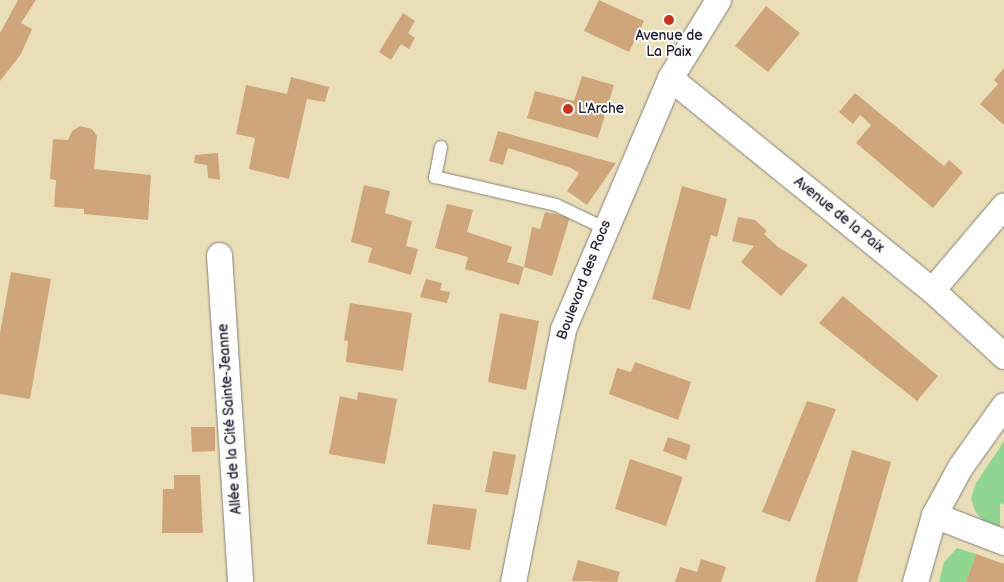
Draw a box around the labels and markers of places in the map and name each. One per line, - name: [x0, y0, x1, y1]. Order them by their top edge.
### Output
- marker: Avenue de La Paix: [663, 14, 675, 26]
- place label: Avenue de La Paix: [635, 28, 703, 60]
- place label: L'Arche: [578, 101, 624, 117]
- marker: L'Arche: [562, 103, 574, 115]

